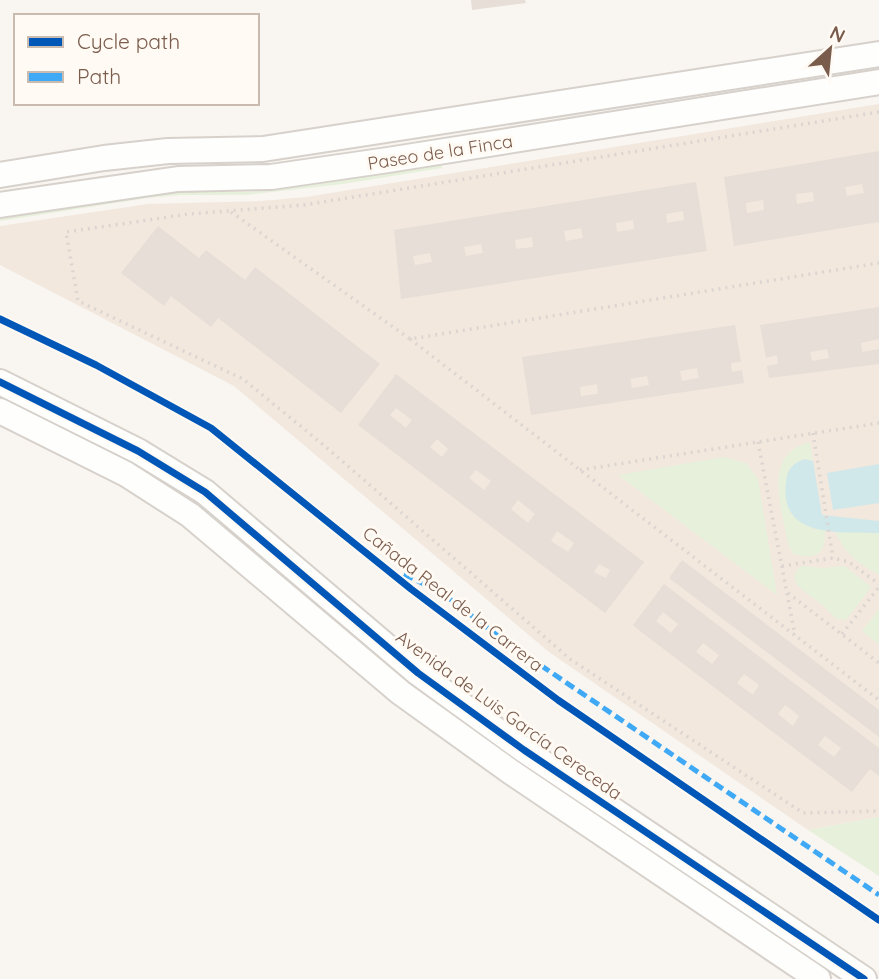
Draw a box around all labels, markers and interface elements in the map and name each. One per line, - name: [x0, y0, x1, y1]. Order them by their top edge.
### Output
- legend: [14, 14, 259, 105]
- north arrow: [795, 14, 865, 84]
- text: N: [826, 20, 849, 48]
- text: Cycle path: [77, 28, 180, 54]
- text: Path: [77, 63, 121, 89]
- street label: Paseo de la Finca: [366, 129, 514, 175]
- street label: Cañada Real de la Carrera: [358, 521, 548, 677]
- street label: Avenida de Luis García Cereceda: [391, 625, 627, 805]

